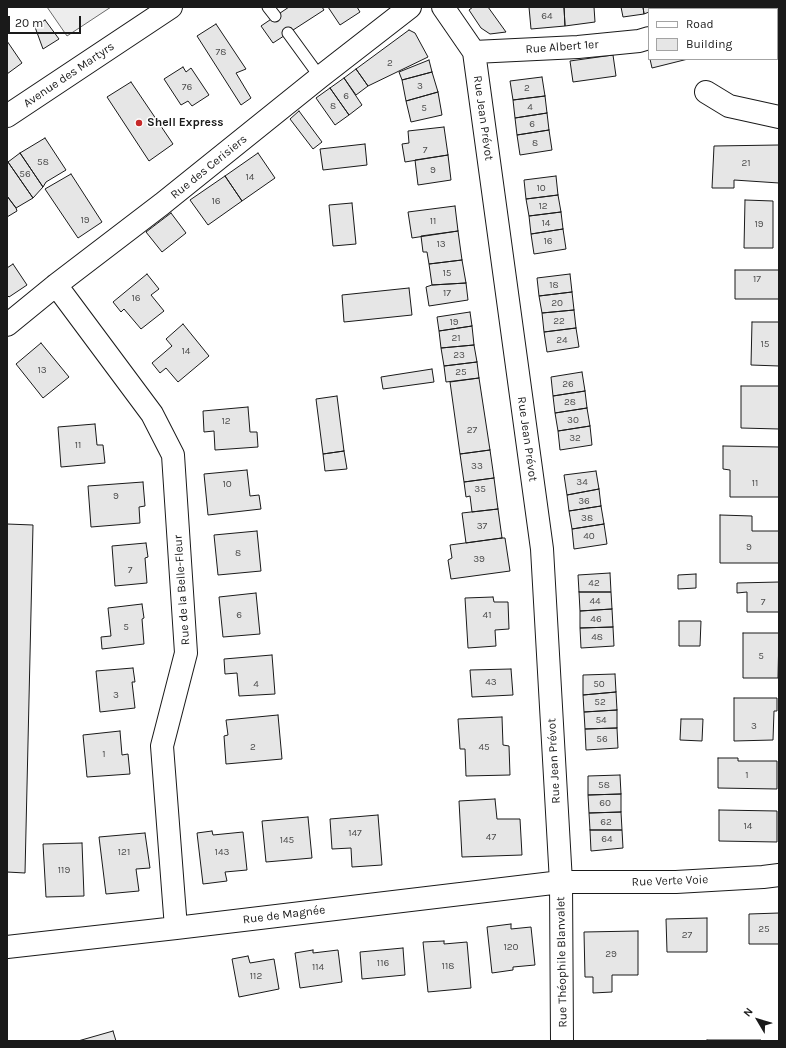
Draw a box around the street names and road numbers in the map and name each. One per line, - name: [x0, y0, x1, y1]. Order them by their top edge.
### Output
- street label: Rue Albert 1er: [525, 37, 599, 57]
- street label: Avenue des Martyrs: [21, 39, 117, 111]
- street label: Rue Jean Prévot: [470, 75, 496, 161]
- street label: Rue des Cerisiers: [168, 132, 250, 202]
- street label: Rue Jean Prévot: [514, 396, 540, 482]
- street label: Rue de la Belle-Fleur: [171, 534, 193, 646]
- street label: Rue Jean Prévot: [545, 718, 563, 804]
- street label: Rue Verte Voie: [631, 872, 709, 890]
- street label: Rue Théophile Blanvalet: [554, 896, 570, 1028]
- street label: Rue de Magnée: [242, 903, 326, 927]

